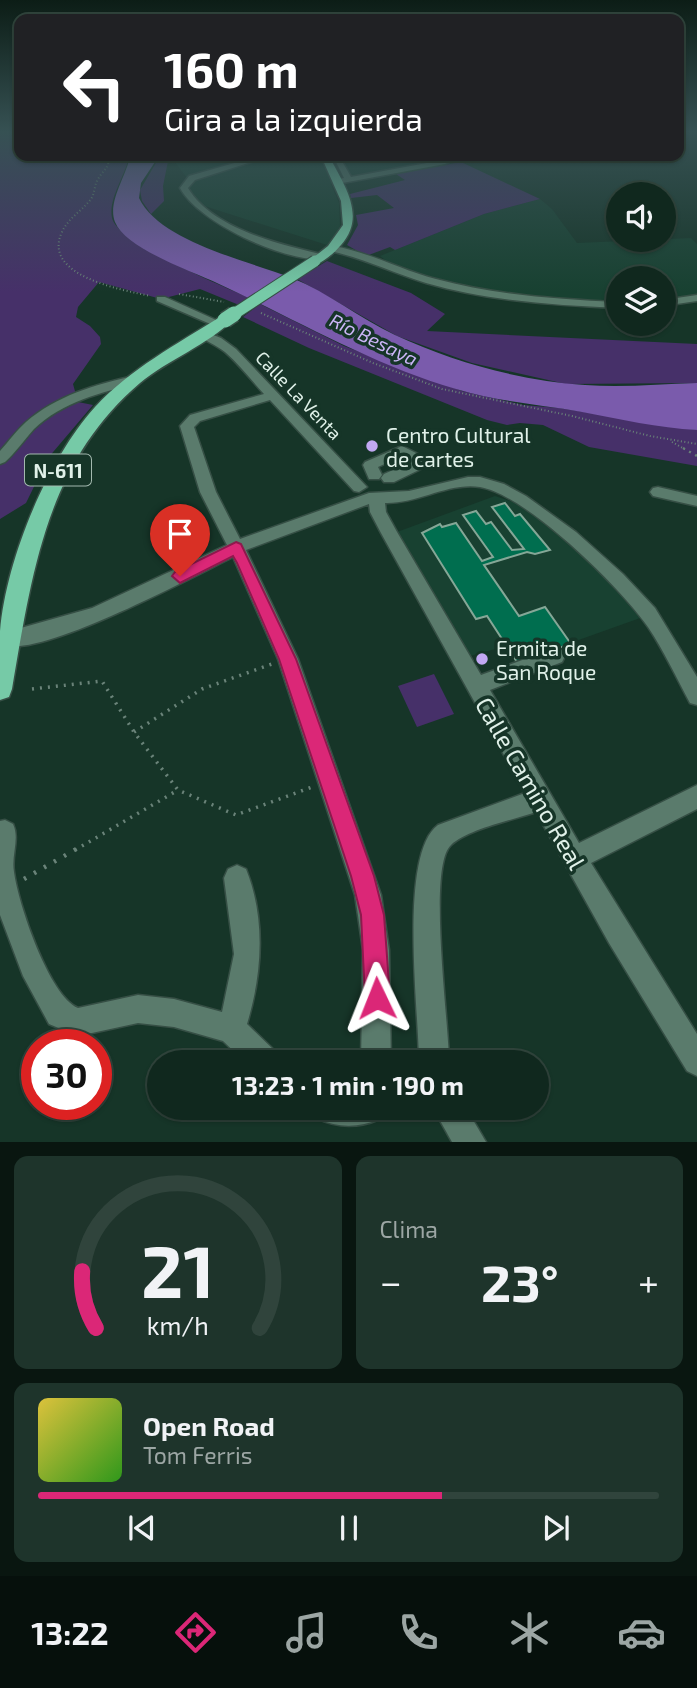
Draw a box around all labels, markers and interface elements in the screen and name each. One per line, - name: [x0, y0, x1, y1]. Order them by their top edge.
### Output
- text: 160 m: [164, 39, 299, 98]
- icon: left: [49, 42, 140, 133]
- text: Gira a la izquierda: [164, 99, 423, 137]
- map controls: [606, 182, 676, 336]
- button: sound: [606, 182, 676, 252]
- button: layers: [606, 266, 676, 336]
- water label: Río Besaya: [326, 308, 422, 371]
- street label: Calle La Venta: [251, 346, 347, 444]
- place label: Centro Cultural de cartes: [386, 422, 531, 471]
- marker: Centro Cultural de cartes: [364, 438, 380, 454]
- road number: N-611: [25, 454, 91, 485]
- pin: [150, 504, 210, 576]
- icon: arrive: [161, 515, 199, 553]
- place label: Ermita de San Roque: [496, 635, 596, 684]
- marker: Ermita de San Roque: [474, 651, 490, 667]
- street label: Calle Camino Real: [470, 692, 592, 874]
- position arrow: [340, 961, 414, 1035]
- speed limit sign: 30: [21, 1029, 112, 1120]
- text: 13:23 · 1 min · 190 m: [232, 1069, 464, 1100]
- text: Clima: [380, 1215, 438, 1243]
- text: 21: [141, 1226, 215, 1314]
- text: 23°: [481, 1250, 559, 1312]
- text: −: [380, 1258, 402, 1304]
- text: +: [638, 1258, 659, 1304]
- text: km/h: [147, 1310, 209, 1340]
- text: Open Road: [143, 1410, 275, 1441]
- text: Tom Ferris: [143, 1441, 252, 1469]
- icon: previous: [123, 1509, 161, 1547]
- icon: pause: [330, 1509, 368, 1547]
- icon: next: [537, 1509, 575, 1547]
- icon: directions: [171, 1608, 220, 1657]
- icon: music: [282, 1608, 331, 1657]
- icon: phone: [394, 1608, 443, 1657]
- icon: climate: [505, 1608, 554, 1657]
- icon: car: [617, 1608, 666, 1657]
- text: 13:22: [31, 1613, 109, 1651]

